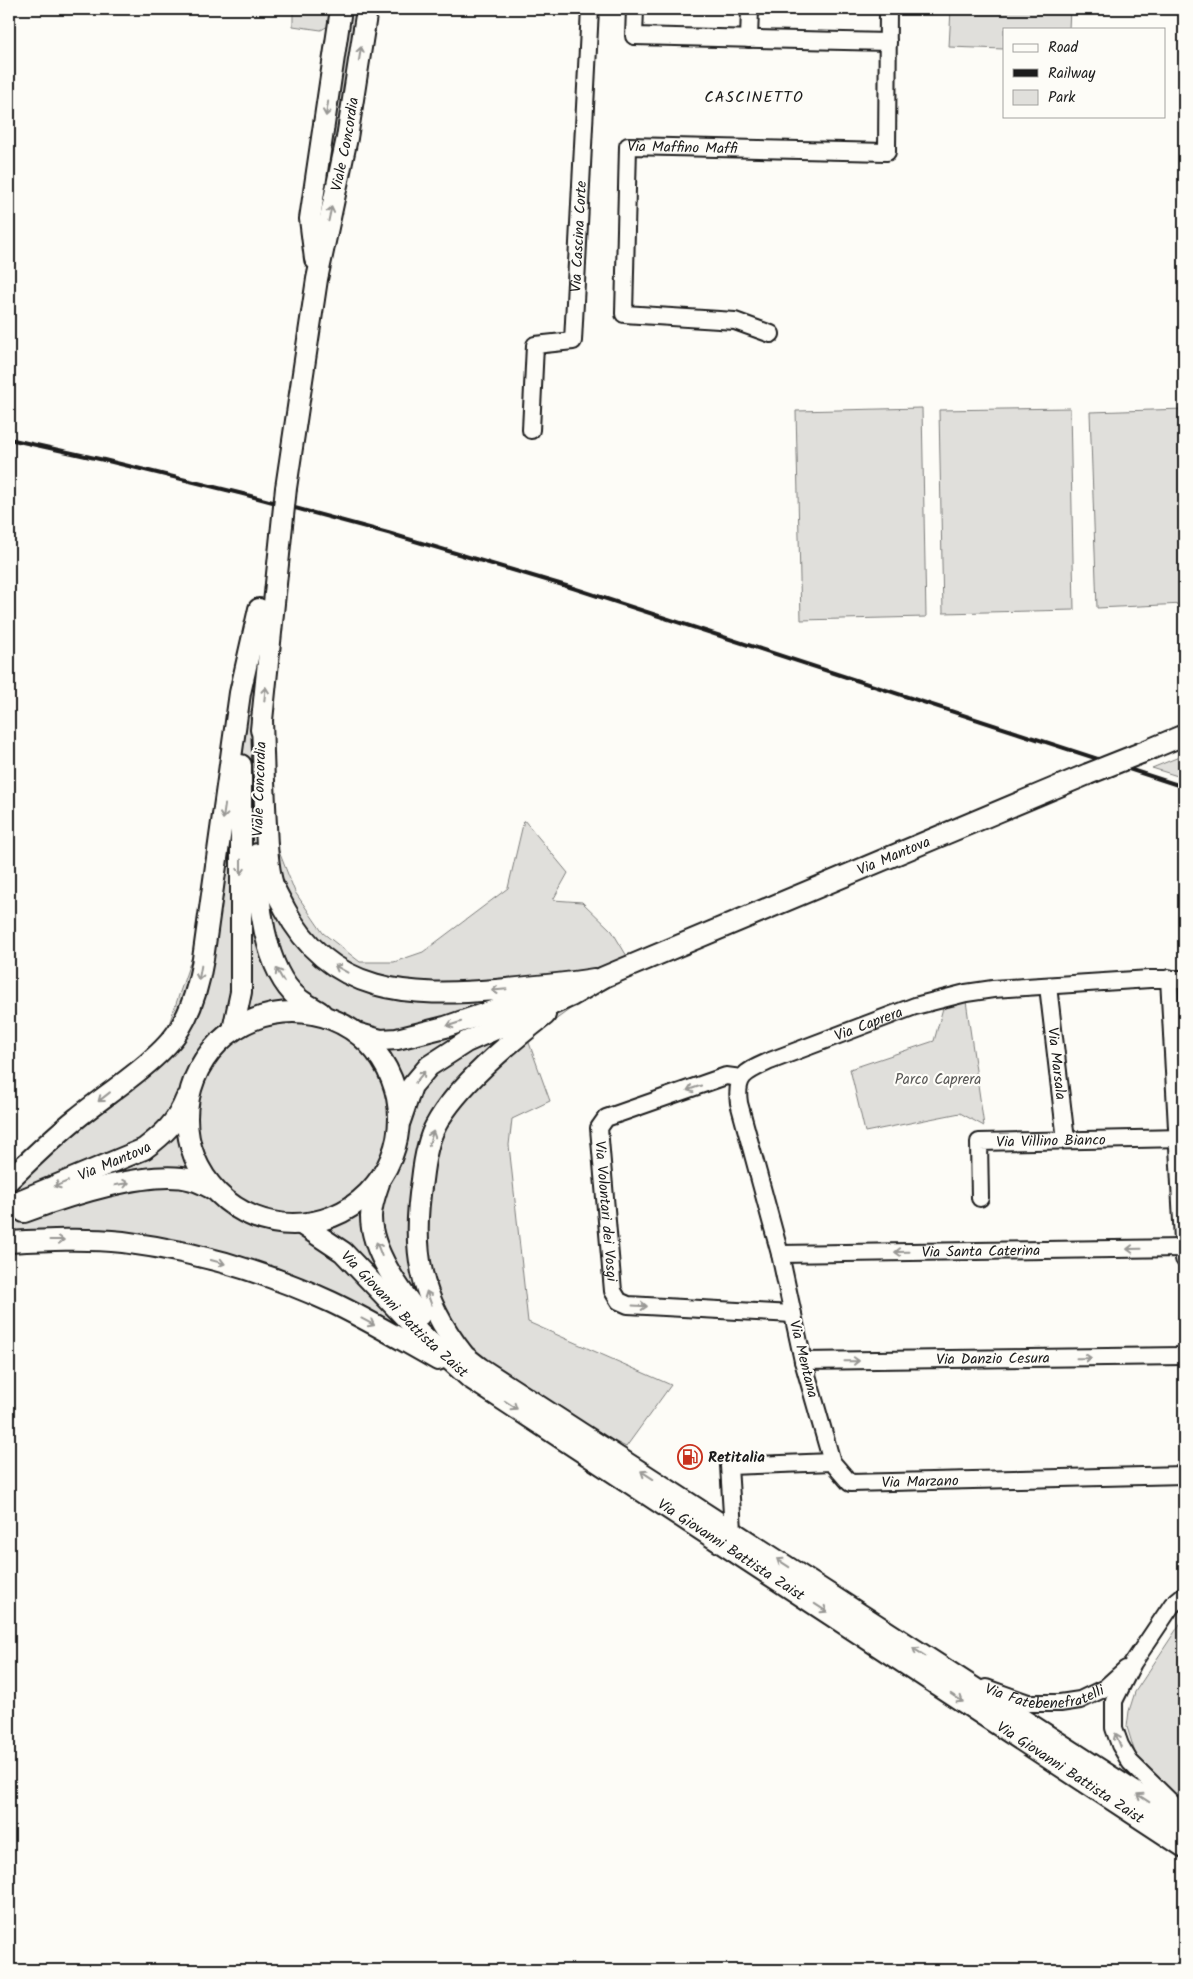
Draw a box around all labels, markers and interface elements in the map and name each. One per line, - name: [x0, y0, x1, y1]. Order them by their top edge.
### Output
- legend: [1003, 28, 1166, 118]
- text: Road: [1048, 36, 1079, 60]
- one-way arrow: [355, 46, 365, 62]
- text: Railway: [1048, 62, 1096, 86]
- district label: CASCINETTO: [704, 85, 804, 110]
- text: Park: [1048, 86, 1076, 110]
- street label: Viale Concordia: [325, 96, 366, 194]
- one-way arrow: [322, 101, 332, 117]
- street label: Via Maffino Maffi: [627, 135, 738, 162]
- street label: Via Cascina Corte: [565, 180, 594, 293]
- one-way arrow: [326, 206, 336, 222]
- one-way arrow: [260, 686, 269, 702]
- street label: Viale Concordia: [246, 741, 274, 837]
- one-way arrow: [219, 804, 229, 820]
- street label: Via Mantova: [854, 830, 934, 883]
- one-way arrow: [236, 858, 246, 875]
- one-way arrow: [335, 964, 349, 974]
- one-way arrow: [195, 965, 205, 981]
- one-way arrow: [275, 968, 285, 982]
- one-way arrow: [492, 985, 508, 994]
- street label: Via Caprera: [831, 1001, 906, 1049]
- one-way arrow: [446, 1020, 462, 1030]
- street label: Via Marsala: [1040, 1026, 1072, 1101]
- park label: Parco Caprera: [895, 1068, 981, 1092]
- one-way arrow: [414, 1071, 425, 1084]
- one-way arrow: [687, 1084, 702, 1093]
- one-way arrow: [97, 1092, 111, 1102]
- street label: Via Villino Bianco: [996, 1129, 1106, 1155]
- one-way arrow: [427, 1131, 436, 1146]
- street label: Via Mantova: [74, 1136, 157, 1188]
- street label: Via Volontari dei Vosgi: [587, 1140, 623, 1284]
- one-way arrow: [113, 1178, 129, 1188]
- one-way arrow: [54, 1179, 69, 1189]
- one-way arrow: [49, 1235, 65, 1245]
- street label: Via Santa Caterina: [921, 1239, 1041, 1265]
- one-way arrow: [374, 1242, 383, 1257]
- one-way arrow: [1127, 1244, 1143, 1254]
- street label: Via Giovanni Battista Zaist: [335, 1245, 474, 1384]
- one-way arrow: [894, 1248, 910, 1257]
- one-way arrow: [209, 1258, 225, 1267]
- one-way arrow: [424, 1291, 433, 1306]
- one-way arrow: [632, 1301, 648, 1310]
- one-way arrow: [361, 1317, 376, 1327]
- street label: Via Mentana: [782, 1318, 824, 1401]
- street label: Via Danzio Cesura: [936, 1347, 1050, 1372]
- one-way arrow: [1076, 1353, 1092, 1363]
- one-way arrow: [843, 1356, 859, 1366]
- one-way arrow: [504, 1400, 518, 1410]
- fuel station icon: Retitalia: [677, 1444, 703, 1470]
- place label: Retitalia: [708, 1446, 765, 1470]
- one-way arrow: [640, 1469, 654, 1479]
- street label: Via Marzano: [881, 1469, 959, 1495]
- street label: Via Giovanni Battista Zaist: [652, 1493, 809, 1608]
- one-way arrow: [776, 1558, 790, 1568]
- one-way arrow: [814, 1603, 828, 1614]
- one-way arrow: [913, 1646, 927, 1656]
- street label: Via Fatebenefratelli: [983, 1676, 1105, 1694]
- text: Via Fatebenefratelli: [981, 1678, 1110, 1716]
- one-way arrow: [949, 1693, 963, 1703]
- street label: Via Giovanni Battista Zaist: [991, 1716, 1149, 1831]
- one-way arrow: [1113, 1733, 1123, 1748]
- one-way arrow: [1137, 1792, 1151, 1802]

